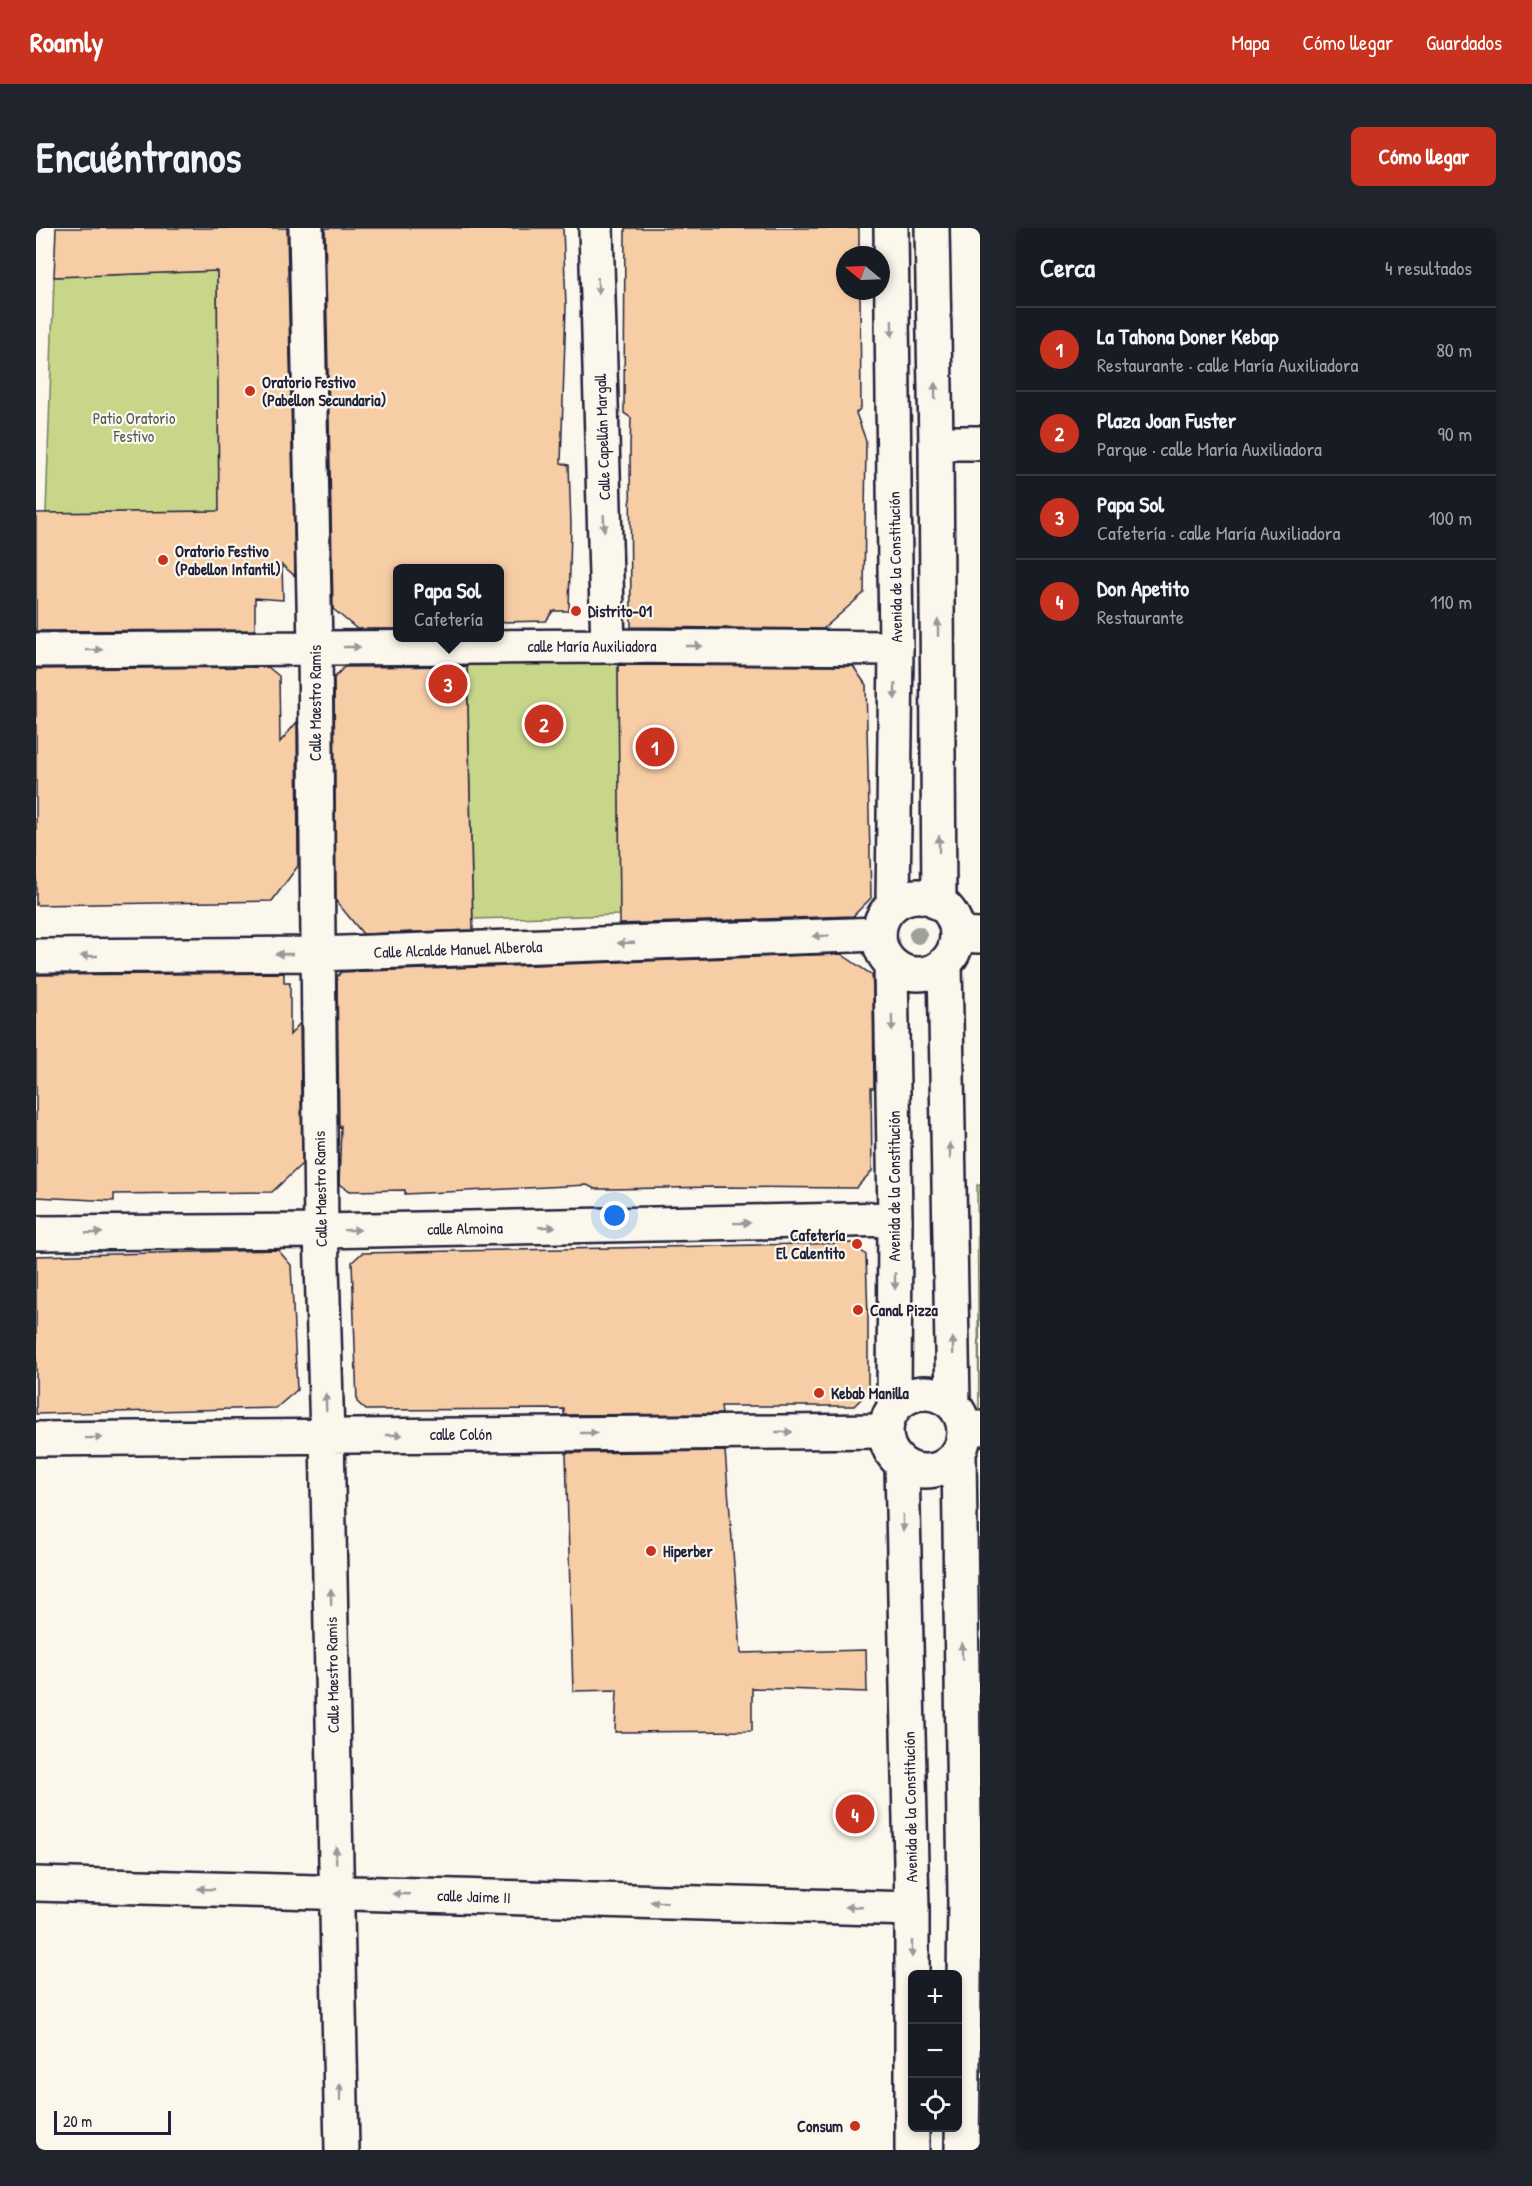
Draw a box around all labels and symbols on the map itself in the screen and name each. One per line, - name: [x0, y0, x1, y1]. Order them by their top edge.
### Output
- north arrow: [836, 246, 890, 300]
- one-way arrow: [593, 277, 603, 296]
- one-way arrow: [888, 319, 897, 338]
- place label: Oratorio Festivo (Pabellon Secundaria): [262, 371, 387, 411]
- street label: Calle Capellán Margall: [589, 373, 615, 501]
- one-way arrow: [931, 382, 940, 401]
- marker: Oratorio Festivo (Pabellon Secundaria): [243, 384, 257, 398]
- park label: Patio Oratorio Festivo: [93, 407, 176, 447]
- street label: Avenida de la Constitución: [883, 491, 907, 643]
- one-way arrow: [600, 514, 609, 533]
- place label: Oratorio Festivo (Pabellon Infantil): [175, 540, 281, 580]
- marker: Oratorio Festivo (Pabellon Infantil): [156, 553, 170, 567]
- place label: Distrito-01: [588, 600, 652, 622]
- marker: Distrito-01: [569, 604, 583, 618]
- one-way arrow: [933, 619, 943, 638]
- street label: calle María Auxiliadora: [527, 635, 657, 657]
- one-way arrow: [685, 641, 704, 651]
- one-way arrow: [343, 642, 362, 652]
- one-way arrow: [85, 645, 104, 654]
- street label: Calle Maestro Ramis: [304, 645, 326, 761]
- pin: 3: [428, 662, 468, 706]
- one-way arrow: [891, 682, 900, 701]
- pin: 2: [524, 702, 564, 746]
- pin: 1: [636, 724, 674, 770]
- one-way arrow: [934, 835, 944, 854]
- one-way arrow: [811, 931, 830, 940]
- street label: Calle Alcalde Manuel Alberola: [373, 935, 543, 963]
- one-way arrow: [616, 938, 635, 948]
- one-way arrow: [274, 950, 293, 959]
- one-way arrow: [79, 951, 98, 960]
- one-way arrow: [887, 1014, 897, 1033]
- street label: Avenida de la Constitución: [883, 1110, 905, 1262]
- street label: Calle Maestro Ramis: [308, 1131, 332, 1247]
- one-way arrow: [945, 1141, 955, 1160]
- your location: [600, 1201, 629, 1230]
- street label: calle Almoina: [427, 1216, 503, 1240]
- one-way arrow: [733, 1218, 752, 1228]
- one-way arrow: [538, 1222, 557, 1231]
- place label: Cafetería El Calentito: [776, 1224, 846, 1264]
- one-way arrow: [343, 1226, 362, 1235]
- one-way arrow: [85, 1228, 104, 1238]
- marker: Cafetería El Calentito: [850, 1237, 864, 1251]
- one-way arrow: [890, 1272, 900, 1291]
- place label: Canal Pizza: [870, 1299, 938, 1321]
- marker: Canal Pizza: [851, 1303, 865, 1317]
- one-way arrow: [948, 1336, 957, 1355]
- place label: Kebab Manilla: [831, 1382, 909, 1404]
- marker: Kebab Manilla: [812, 1386, 826, 1400]
- one-way arrow: [322, 1392, 331, 1411]
- street label: calle Colón: [430, 1423, 492, 1445]
- one-way arrow: [775, 1427, 794, 1437]
- one-way arrow: [580, 1428, 599, 1438]
- one-way arrow: [385, 1430, 404, 1440]
- one-way arrow: [85, 1433, 104, 1443]
- one-way arrow: [898, 1514, 908, 1533]
- place label: Hiperber: [663, 1540, 713, 1563]
- marker: Hiperber: [644, 1544, 658, 1558]
- one-way arrow: [326, 1587, 335, 1606]
- street label: Calle Maestro Ramis: [320, 1617, 344, 1733]
- one-way arrow: [957, 1641, 966, 1660]
- street label: Avenida de la Constitución: [898, 1731, 922, 1883]
- pin: 4: [836, 1792, 874, 1836]
- one-way arrow: [331, 1845, 340, 1864]
- one-way arrow: [196, 1884, 215, 1893]
- street label: calle Jaime II: [437, 1884, 511, 1908]
- one-way arrow: [391, 1889, 410, 1899]
- one-way arrow: [649, 1897, 668, 1906]
- one-way arrow: [844, 1903, 863, 1912]
- one-way arrow: [907, 1940, 917, 1959]
- one-way arrow: [336, 2082, 345, 2101]
- scale bar: [54, 2108, 171, 2136]
- place label: Consum: [797, 2115, 843, 2137]
- marker: Consum: [848, 2119, 862, 2133]

